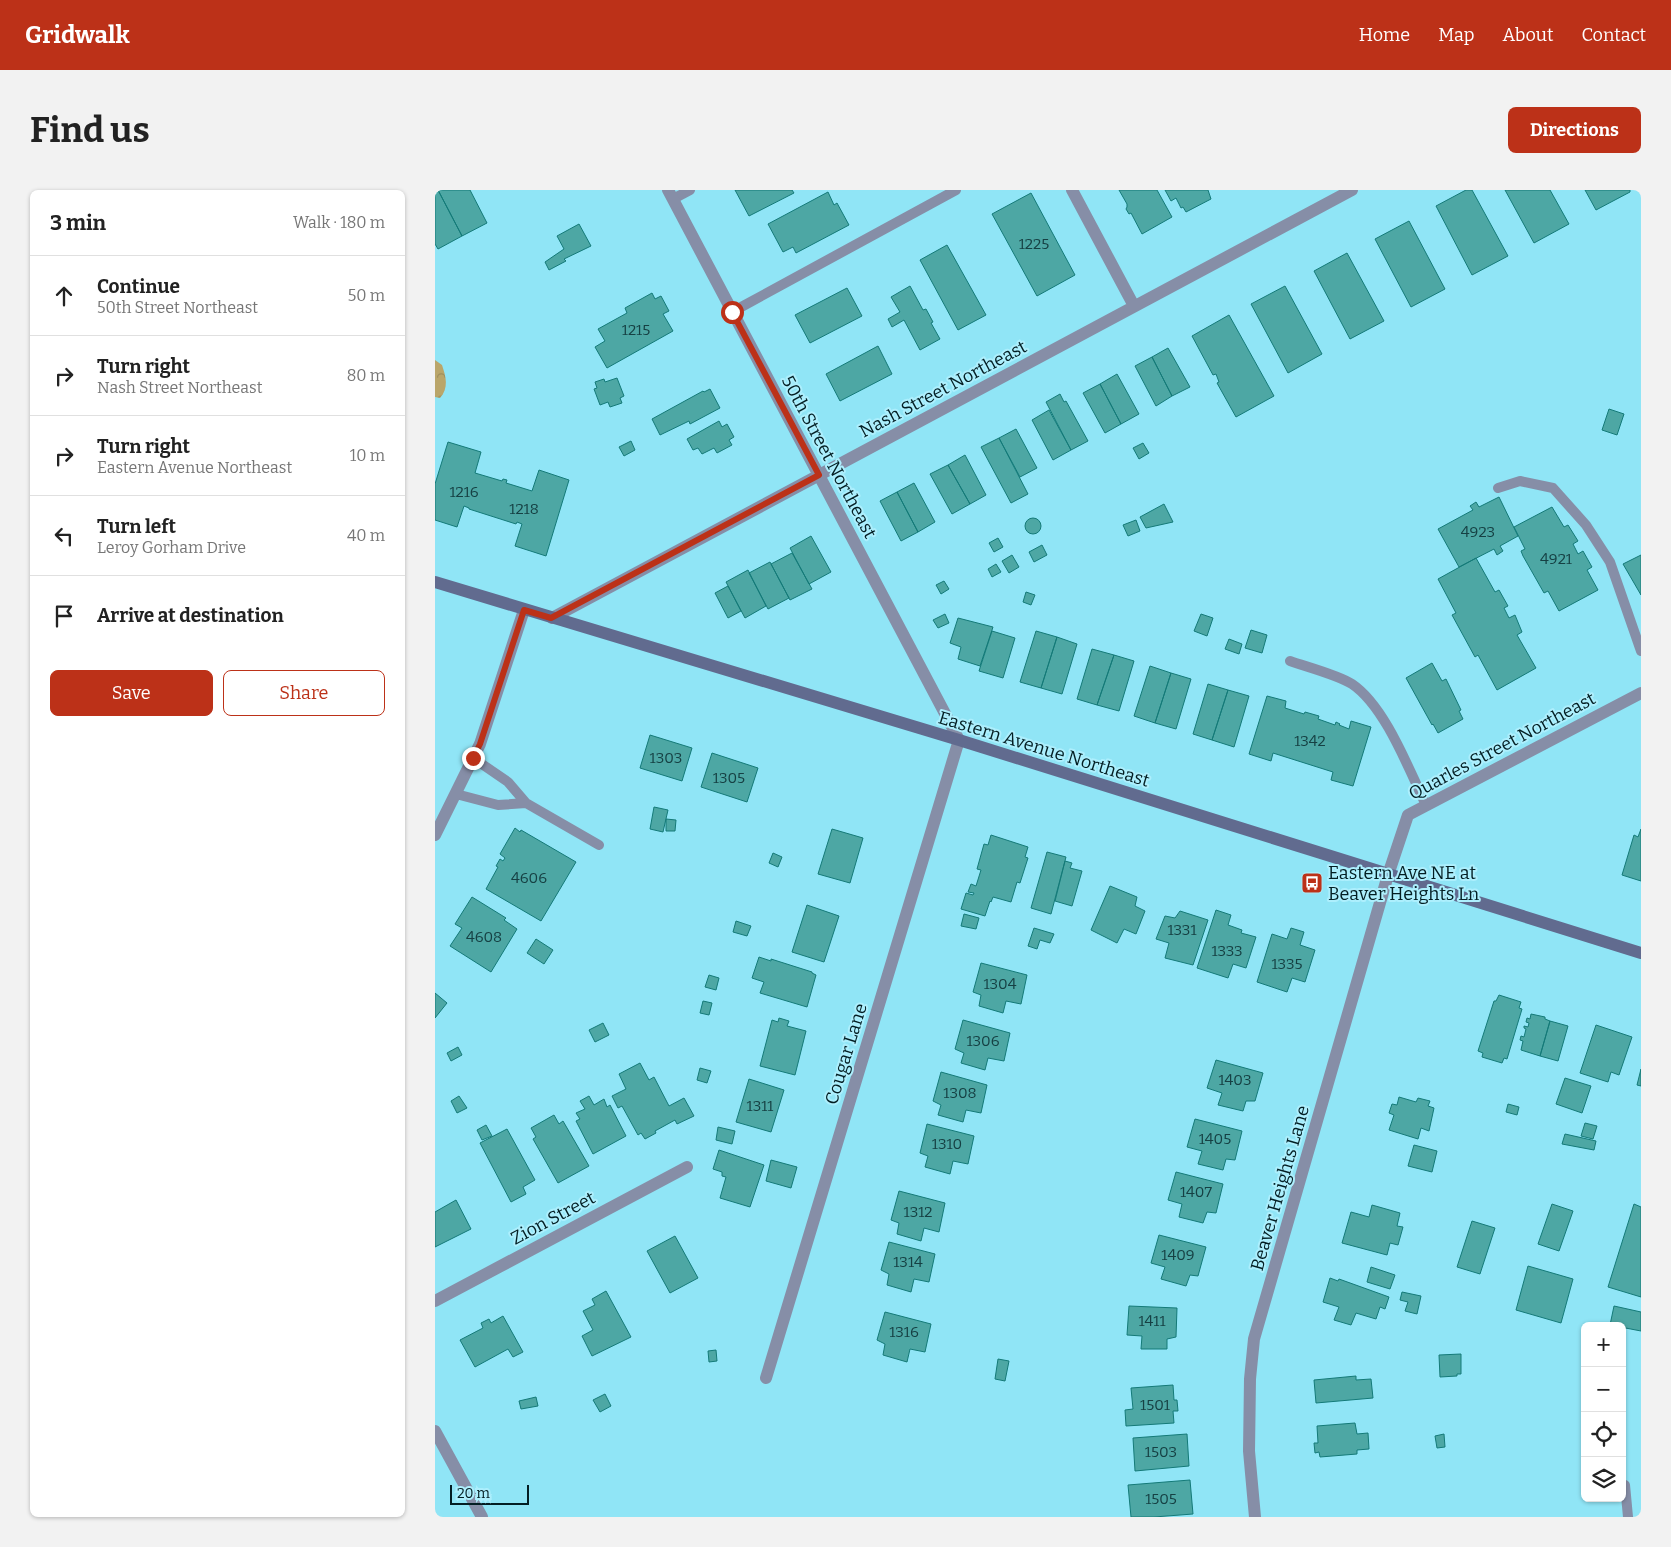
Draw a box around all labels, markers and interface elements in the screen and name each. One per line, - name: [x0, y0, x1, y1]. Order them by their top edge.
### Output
- text: Gridwalk: [25, 21, 130, 49]
- text: Home: [1359, 24, 1410, 46]
- text: Map: [1438, 24, 1474, 46]
- text: About: [1502, 24, 1553, 46]
- text: Contact: [1581, 24, 1646, 46]
- button: Directions: [1508, 107, 1641, 153]
- text: Find us: [30, 109, 150, 151]
- text: 3 min: [50, 210, 106, 236]
- text: Walk · 180 m: [293, 213, 385, 232]
- house number: 1225: [1019, 235, 1049, 253]
- text: Continue: [97, 275, 180, 298]
- icon: ahead: [50, 282, 78, 310]
- text: 50 m: [348, 286, 385, 305]
- text: 50th Street Northeast: [97, 298, 258, 317]
- route start: [721, 301, 744, 324]
- house number: 1215: [622, 321, 650, 339]
- street label: Nash Street Northeast: [856, 335, 1031, 442]
- text: Turn right: [97, 355, 190, 378]
- icon: right: [50, 362, 78, 390]
- text: 80 m: [347, 366, 385, 385]
- street label: 50th Street Northeast: [777, 372, 881, 543]
- text: Nash Street Northeast: [97, 378, 263, 397]
- text: Turn right: [97, 435, 190, 458]
- icon: right: [50, 442, 78, 470]
- text: 10 m: [350, 446, 385, 465]
- text: Eastern Avenue Northeast: [97, 458, 292, 477]
- house number: 1216: [449, 483, 479, 501]
- house number: 1218: [509, 500, 539, 518]
- text: Turn left: [97, 515, 176, 538]
- icon: left: [50, 522, 78, 550]
- house number: 4923: [1461, 523, 1495, 541]
- text: 40 m: [347, 526, 385, 545]
- text: Leroy Gorham Drive: [97, 538, 246, 557]
- house number: 4921: [1540, 550, 1572, 568]
- icon: arrive: [50, 602, 78, 630]
- text: Arrive at destination: [97, 604, 284, 627]
- button: Save: [50, 670, 213, 716]
- button: Share: [223, 670, 385, 716]
- street label: Quarles Street Northeast: [1405, 687, 1600, 805]
- street label: Eastern Avenue Northeast: [936, 706, 1153, 792]
- house number: 1342: [1294, 732, 1326, 750]
- route end: [462, 747, 485, 770]
- house number: 1303: [650, 749, 682, 767]
- house number: 1305: [713, 769, 745, 787]
- place label: Eastern Ave NE at Beaver Heights Ln: [1328, 862, 1480, 905]
- house number: 4606: [511, 869, 547, 887]
- bus stop icon: Eastern Ave NE at Beaver Heights Ln: [1300, 871, 1324, 895]
- house number: 1331: [1167, 921, 1197, 939]
- house number: 4608: [466, 928, 502, 946]
- house number: 1333: [1211, 942, 1243, 960]
- house number: 1335: [1272, 955, 1302, 973]
- house number: 1304: [983, 975, 1017, 993]
- street label: Cougar Lane: [820, 1001, 872, 1107]
- house number: 1306: [966, 1032, 1000, 1050]
- house number: 1403: [1218, 1071, 1252, 1089]
- house number: 1308: [943, 1084, 977, 1102]
- house number: 1311: [747, 1097, 773, 1115]
- street label: Beaver Heights Lane: [1246, 1103, 1314, 1273]
- house number: 1405: [1199, 1130, 1231, 1148]
- house number: 1310: [932, 1135, 962, 1153]
- house number: 1407: [1180, 1183, 1212, 1201]
- street label: Zion Street: [507, 1186, 599, 1249]
- house number: 1312: [904, 1203, 932, 1221]
- house number: 1409: [1161, 1246, 1195, 1264]
- house number: 1314: [893, 1253, 923, 1271]
- house number: 1411: [1138, 1312, 1166, 1330]
- map controls: [1581, 1322, 1626, 1502]
- button: +: [1581, 1322, 1626, 1367]
- house number: 1316: [889, 1323, 919, 1341]
- button: −: [1581, 1367, 1626, 1412]
- house number: 1501: [1140, 1396, 1170, 1414]
- button: locate: [1581, 1412, 1626, 1457]
- house number: 1503: [1145, 1443, 1177, 1461]
- button: layers: [1581, 1457, 1626, 1502]
- scale bar: [450, 1482, 529, 1505]
- text: 20 m: [457, 1485, 490, 1502]
- house number: 1505: [1145, 1490, 1177, 1508]

